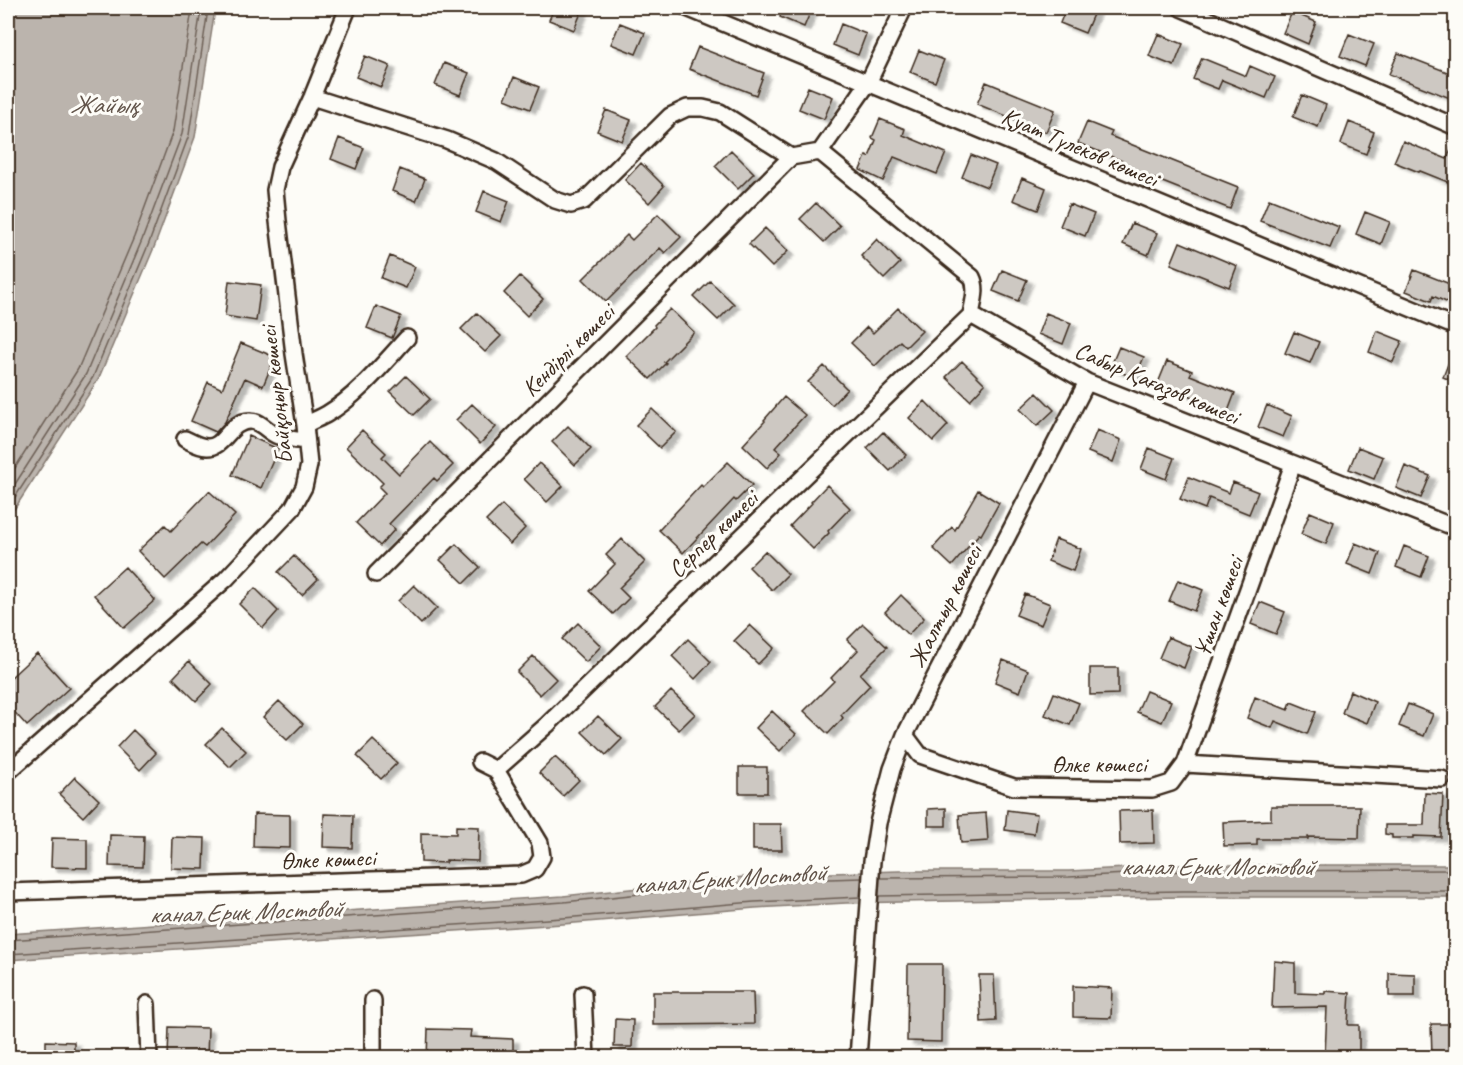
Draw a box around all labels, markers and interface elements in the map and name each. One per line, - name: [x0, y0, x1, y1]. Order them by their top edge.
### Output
- water label: Жайық: [70, 88, 142, 121]
- street label: Қуат Түлеков көшесі: [997, 101, 1165, 194]
- street label: Кендірлі көшесі: [515, 295, 623, 403]
- street label: Байқоңыр көшесi: [252, 322, 299, 466]
- street label: Сабыр Қағазов көшесі: [1070, 335, 1246, 433]
- street label: Серпер көшесі: [662, 482, 766, 584]
- street label: Жалтыр көшесі: [901, 537, 990, 672]
- street label: Ұшан көшесі: [1186, 550, 1251, 662]
- street label: Өлке көшесі: [1052, 749, 1149, 779]
- street label: Өлке көшесі: [280, 842, 378, 876]
- water label: канал Ерик Мостовой: [1121, 850, 1319, 883]
- water label: канал Ерик Мостовой: [632, 855, 831, 902]
- water label: канал Ерик Мостовой: [148, 891, 347, 931]

